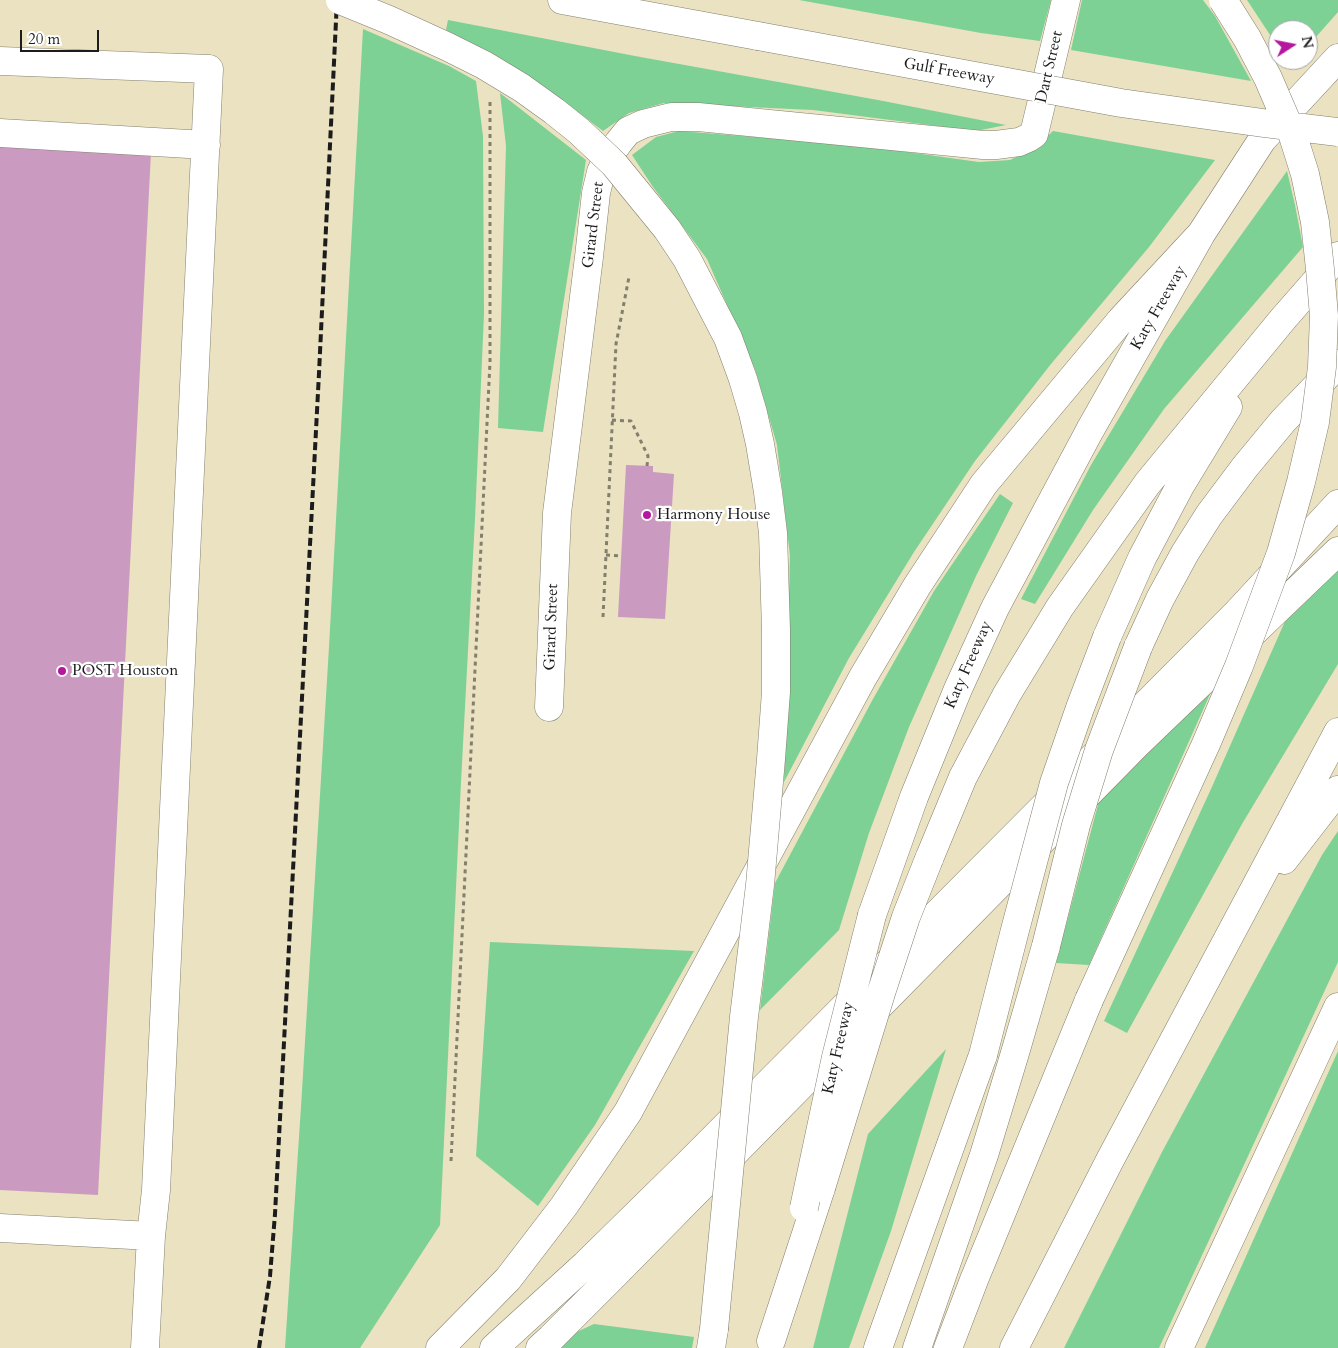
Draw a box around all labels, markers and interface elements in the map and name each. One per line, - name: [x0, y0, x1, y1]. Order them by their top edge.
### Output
- scale bar: [22, 20, 101, 52]
- north arrow: [1268, 20, 1318, 70]
- text: 20 m: [28, 29, 60, 49]
- street label: Dart Street: [1032, 29, 1068, 105]
- text: N: [1297, 34, 1318, 50]
- street label: Gulf Freeway: [902, 55, 996, 89]
- street label: Girard Street: [579, 181, 609, 269]
- street label: Katy Freeway: [1127, 262, 1191, 354]
- place label: Harmony House: [657, 505, 771, 525]
- marker: Harmony House: [641, 509, 653, 521]
- street label: Girard Street: [541, 583, 563, 671]
- street label: Katy Freeway: [941, 618, 997, 712]
- place label: POST Houston: [72, 661, 178, 681]
- marker: POST Houston: [56, 665, 68, 677]
- street label: Katy Freeway: [819, 1000, 859, 1096]

